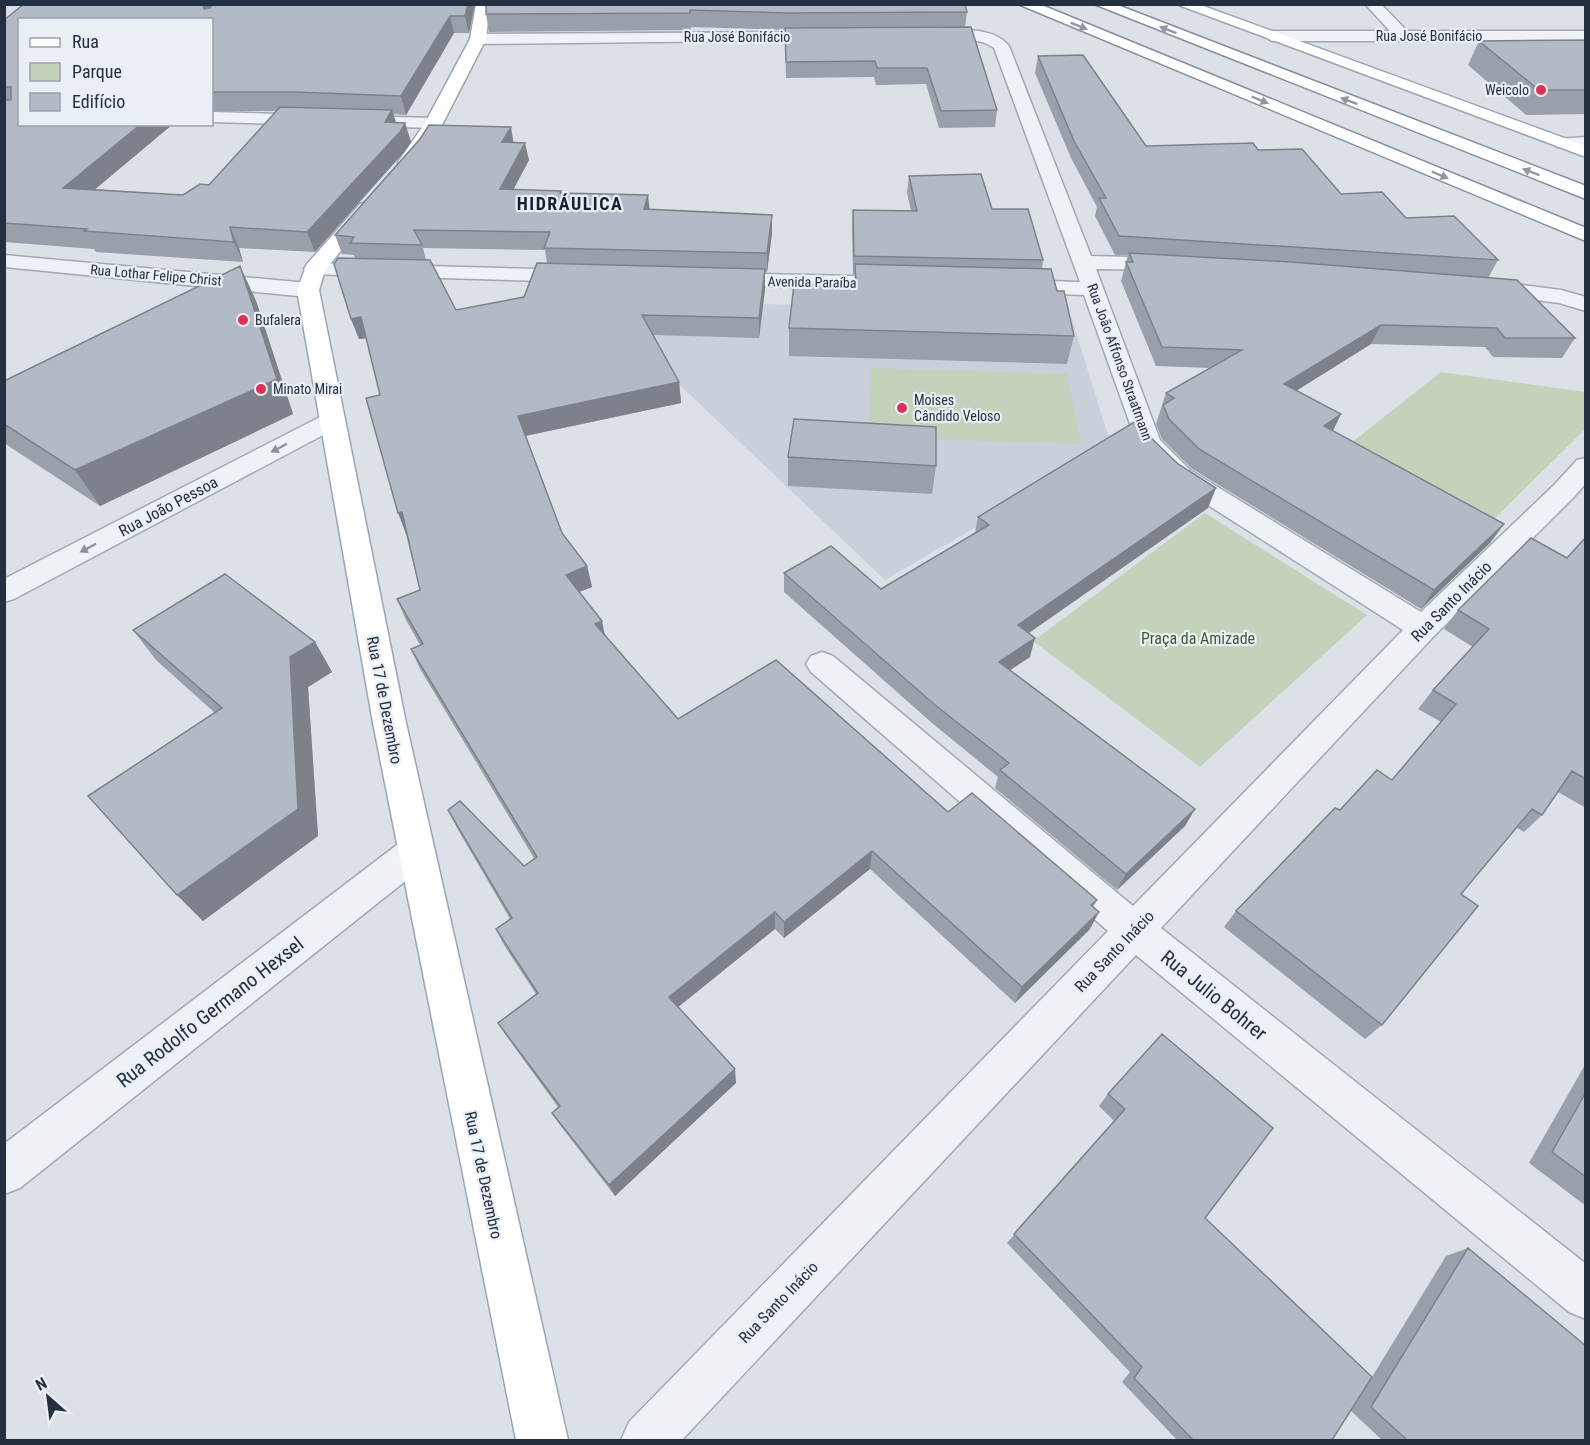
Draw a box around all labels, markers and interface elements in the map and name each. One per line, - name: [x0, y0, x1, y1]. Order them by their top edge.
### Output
- legend: [18, 18, 213, 126]
- one-way arrow: [1071, 21, 1089, 31]
- one-way arrow: [1158, 25, 1176, 35]
- street label: Rua José Bonifácio: [1376, 28, 1482, 44]
- street label: Rua José Bonifácio: [684, 29, 790, 45]
- text: Rua: [72, 31, 99, 52]
- text: Parque: [72, 61, 122, 82]
- place label: Weicolo: [1485, 82, 1529, 98]
- marker: Weicolo: [1534, 83, 1548, 97]
- text: Edifício: [72, 91, 125, 112]
- one-way arrow: [1251, 96, 1269, 105]
- one-way arrow: [1340, 96, 1358, 106]
- one-way arrow: [1522, 167, 1540, 176]
- one-way arrow: [1431, 171, 1449, 180]
- district label: HIDRÁULICA: [517, 193, 623, 214]
- street label: Rua Lothar Felipe Christ: [90, 261, 222, 289]
- street label: Avenida Paraíba: [767, 273, 857, 291]
- street label: Rua João Affonso Straatmann: [1084, 281, 1156, 443]
- place label: Bufalera: [255, 312, 301, 328]
- marker: Bufalera: [236, 313, 250, 327]
- place label: Minato Mirai: [273, 381, 342, 397]
- marker: Minato Mirai: [254, 382, 268, 396]
- place label: Moises Cândido Veloso: [914, 392, 1001, 424]
- marker: Moises Cândido Veloso: [895, 401, 909, 415]
- one-way arrow: [270, 443, 287, 453]
- street label: Rua João Pessoa: [116, 472, 221, 540]
- one-way arrow: [79, 543, 96, 553]
- street label: Rua Santo Inácio: [1407, 557, 1496, 646]
- park label: Praça da Amizade: [1141, 629, 1255, 648]
- street label: Rua 17 de Dezembro: [363, 635, 406, 766]
- street label: Rua Santo Inácio: [1071, 907, 1158, 996]
- street label: Rua Rodolfo Germano Hexsel: [112, 932, 308, 1092]
- street label: Rua Julio Bohrer: [1156, 945, 1272, 1045]
- street label: Rua 17 de Dezembro: [461, 1110, 506, 1241]
- street label: Rua Santo Inácio: [735, 1258, 822, 1347]
- north arrow: [18, 1367, 78, 1427]
- text: N: [32, 1374, 50, 1395]

